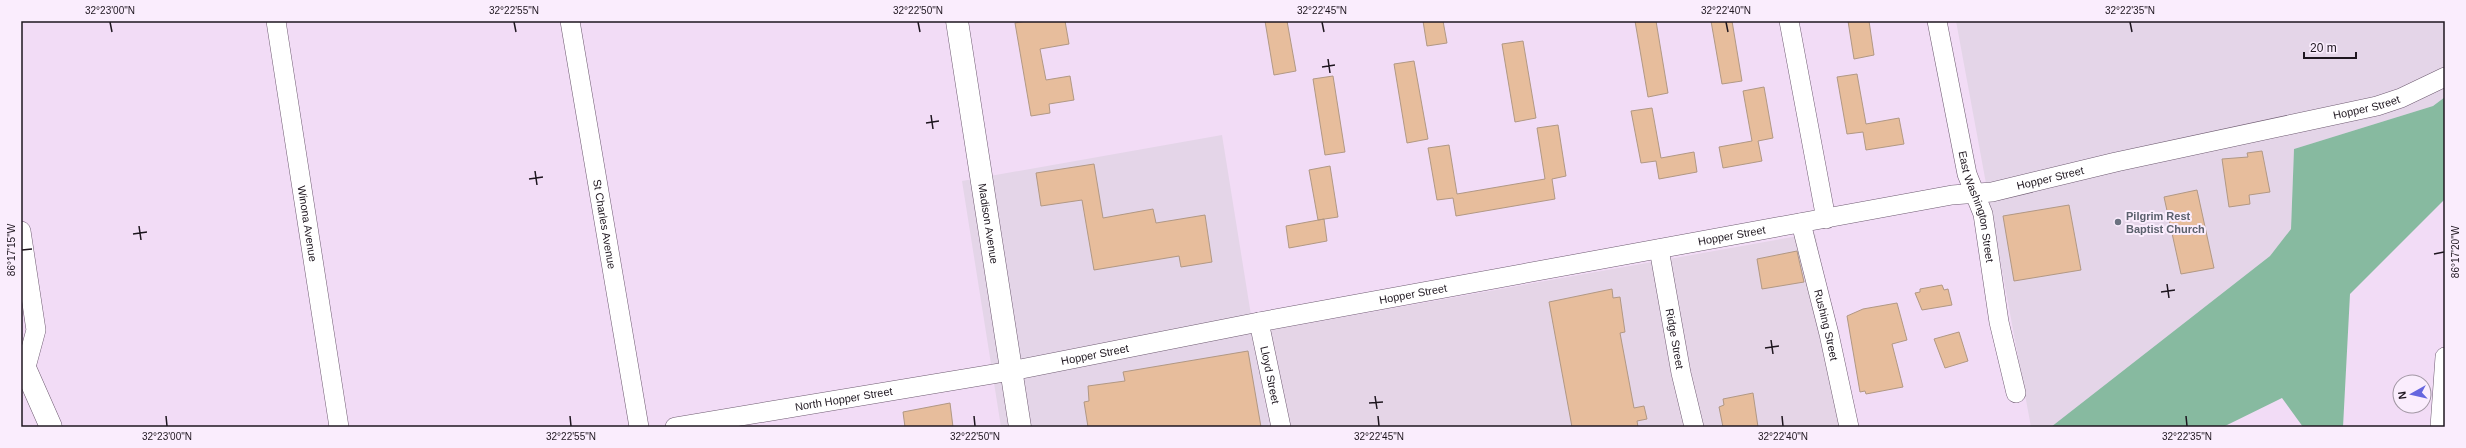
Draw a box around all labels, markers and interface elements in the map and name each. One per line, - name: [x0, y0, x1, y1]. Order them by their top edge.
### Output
- text: 32°23'00"N: [85, 5, 135, 16]
- text: 32°22'55"N: [489, 5, 539, 16]
- text: 32°22'50"N: [893, 5, 943, 16]
- text: 32°22'45"N: [1297, 5, 1347, 16]
- text: 32°22'40"N: [1701, 5, 1751, 16]
- text: 32°22'35"N: [2105, 5, 2155, 16]
- scale bar: [2304, 34, 2356, 60]
- text: 20 m: [2310, 41, 2337, 55]
- street label: Hopper Street: [2332, 93, 2401, 121]
- street label: East Washington Street: [1957, 150, 1996, 263]
- street label: Hopper Street: [2015, 164, 2085, 192]
- street label: St Charles Avenue: [591, 178, 618, 270]
- street label: Madison Avenue: [976, 183, 1001, 265]
- street label: Winona Avenue: [296, 185, 319, 263]
- place label: Pilgrim Rest Baptist Church: [2126, 210, 2205, 235]
- marker: Pilgrim Rest Baptist Church: [2113, 217, 2123, 227]
- text: 86°17'15"W: [6, 223, 17, 276]
- street label: Hopper Street: [1697, 223, 1767, 247]
- text: 86°17'20"W: [2450, 225, 2461, 278]
- street label: Hopper Street: [1378, 282, 1448, 306]
- street label: Rushing Street: [1812, 288, 1841, 362]
- street label: Ridge Street: [1664, 307, 1686, 370]
- street label: Hopper Street: [1060, 342, 1130, 367]
- street label: Lloyd Street: [1258, 345, 1282, 405]
- north arrow: [2392, 374, 2432, 414]
- street label: North Hopper Street: [794, 385, 893, 413]
- text: N: [2396, 391, 2409, 400]
- text: 32°23'00"N: [142, 431, 192, 442]
- text: 32°22'55"N: [546, 431, 596, 442]
- text: 32°22'50"N: [950, 431, 1000, 442]
- text: 32°22'45"N: [1354, 431, 1404, 442]
- text: 32°22'40"N: [1758, 431, 1808, 442]
- text: 32°22'35"N: [2162, 431, 2212, 442]

